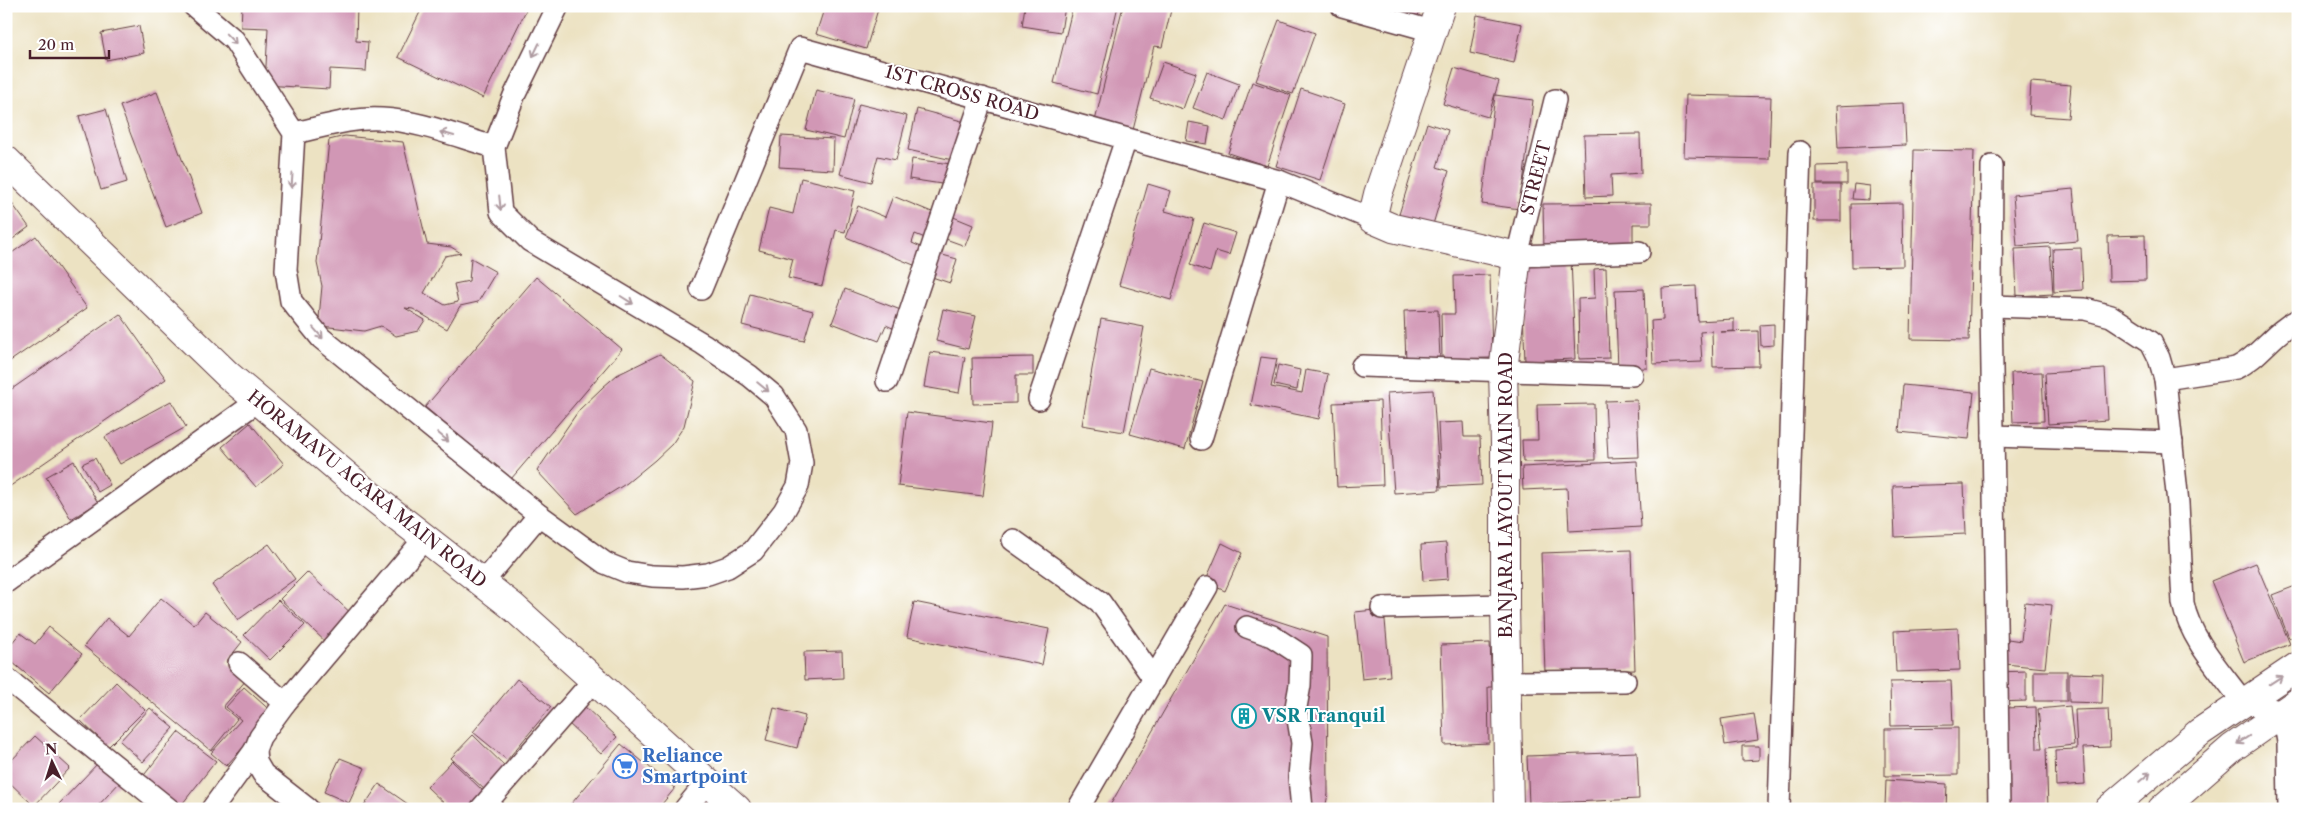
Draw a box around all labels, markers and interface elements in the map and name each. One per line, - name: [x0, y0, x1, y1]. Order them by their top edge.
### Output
- scale bar: [30, 28, 109, 60]
- one-way arrow: [225, 32, 237, 45]
- text: 20 m: [38, 35, 74, 54]
- one-way arrow: [531, 42, 541, 57]
- street label: 1ST CROSS ROAD: [882, 60, 1042, 126]
- one-way arrow: [440, 128, 456, 138]
- street label: STREET: [1516, 138, 1556, 217]
- one-way arrow: [287, 173, 296, 189]
- one-way arrow: [495, 195, 505, 211]
- one-way arrow: [619, 295, 633, 305]
- one-way arrow: [313, 327, 324, 340]
- street label: BANJARA LAYOUT MAIN ROAD: [1495, 352, 1517, 638]
- one-way arrow: [757, 382, 770, 393]
- street label: HORAMAVU AGARA MAIN ROAD: [243, 386, 491, 592]
- one-way arrow: [436, 432, 449, 443]
- one-way arrow: [2268, 675, 2282, 685]
- building icon: VSR Tranquil: [1231, 703, 1257, 729]
- place label: VSR Tranquil: [1261, 705, 1385, 727]
- one-way arrow: [2236, 735, 2250, 745]
- north arrow: [28, 738, 78, 788]
- text: N: [44, 740, 58, 758]
- place label: Reliance Smartpoint: [642, 745, 748, 788]
- supermarket icon: Reliance Smartpoint: [612, 753, 638, 779]
- one-way arrow: [2139, 771, 2152, 782]

